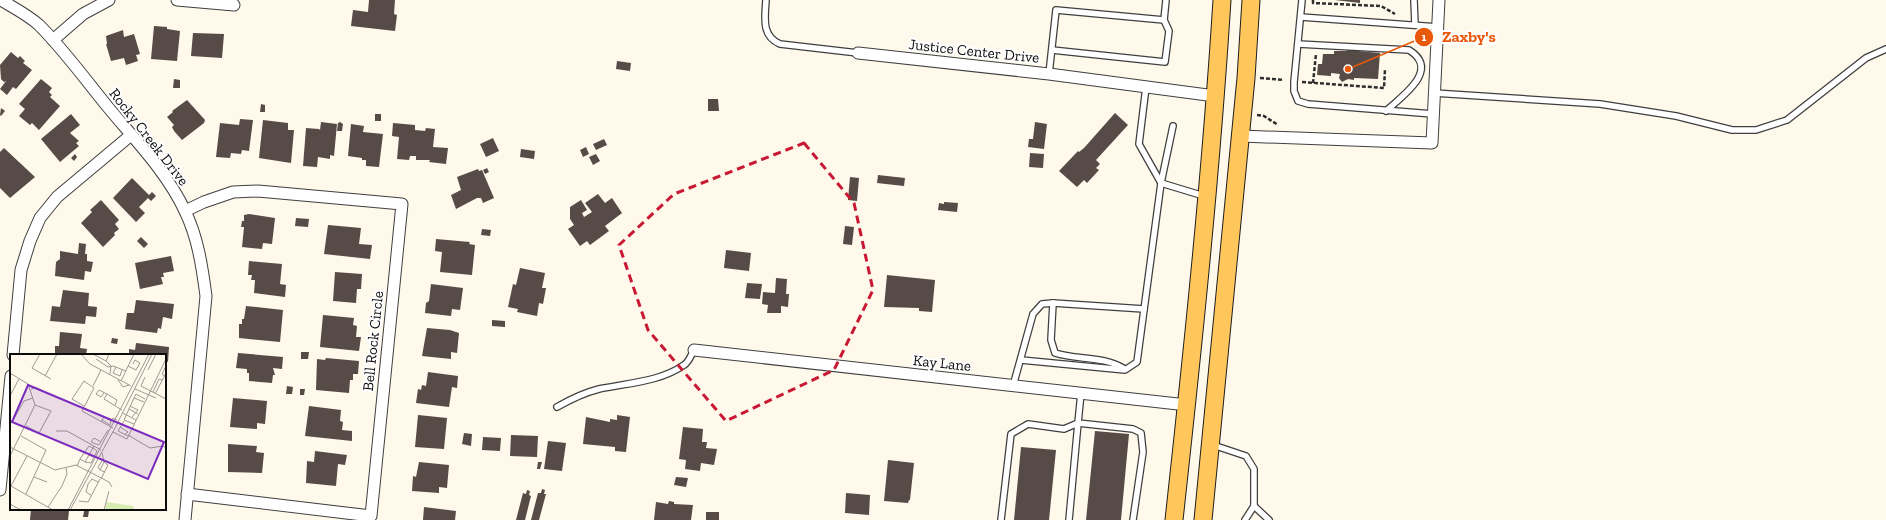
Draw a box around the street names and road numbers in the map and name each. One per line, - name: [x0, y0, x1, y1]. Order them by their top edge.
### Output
- street label: Justice Center Drive: [908, 35, 1040, 67]
- street label: Rocky Creek Drive: [105, 85, 193, 189]
- street label: Bell Rock Circle: [359, 290, 387, 392]
- street label: Kay Lane: [912, 351, 972, 375]

